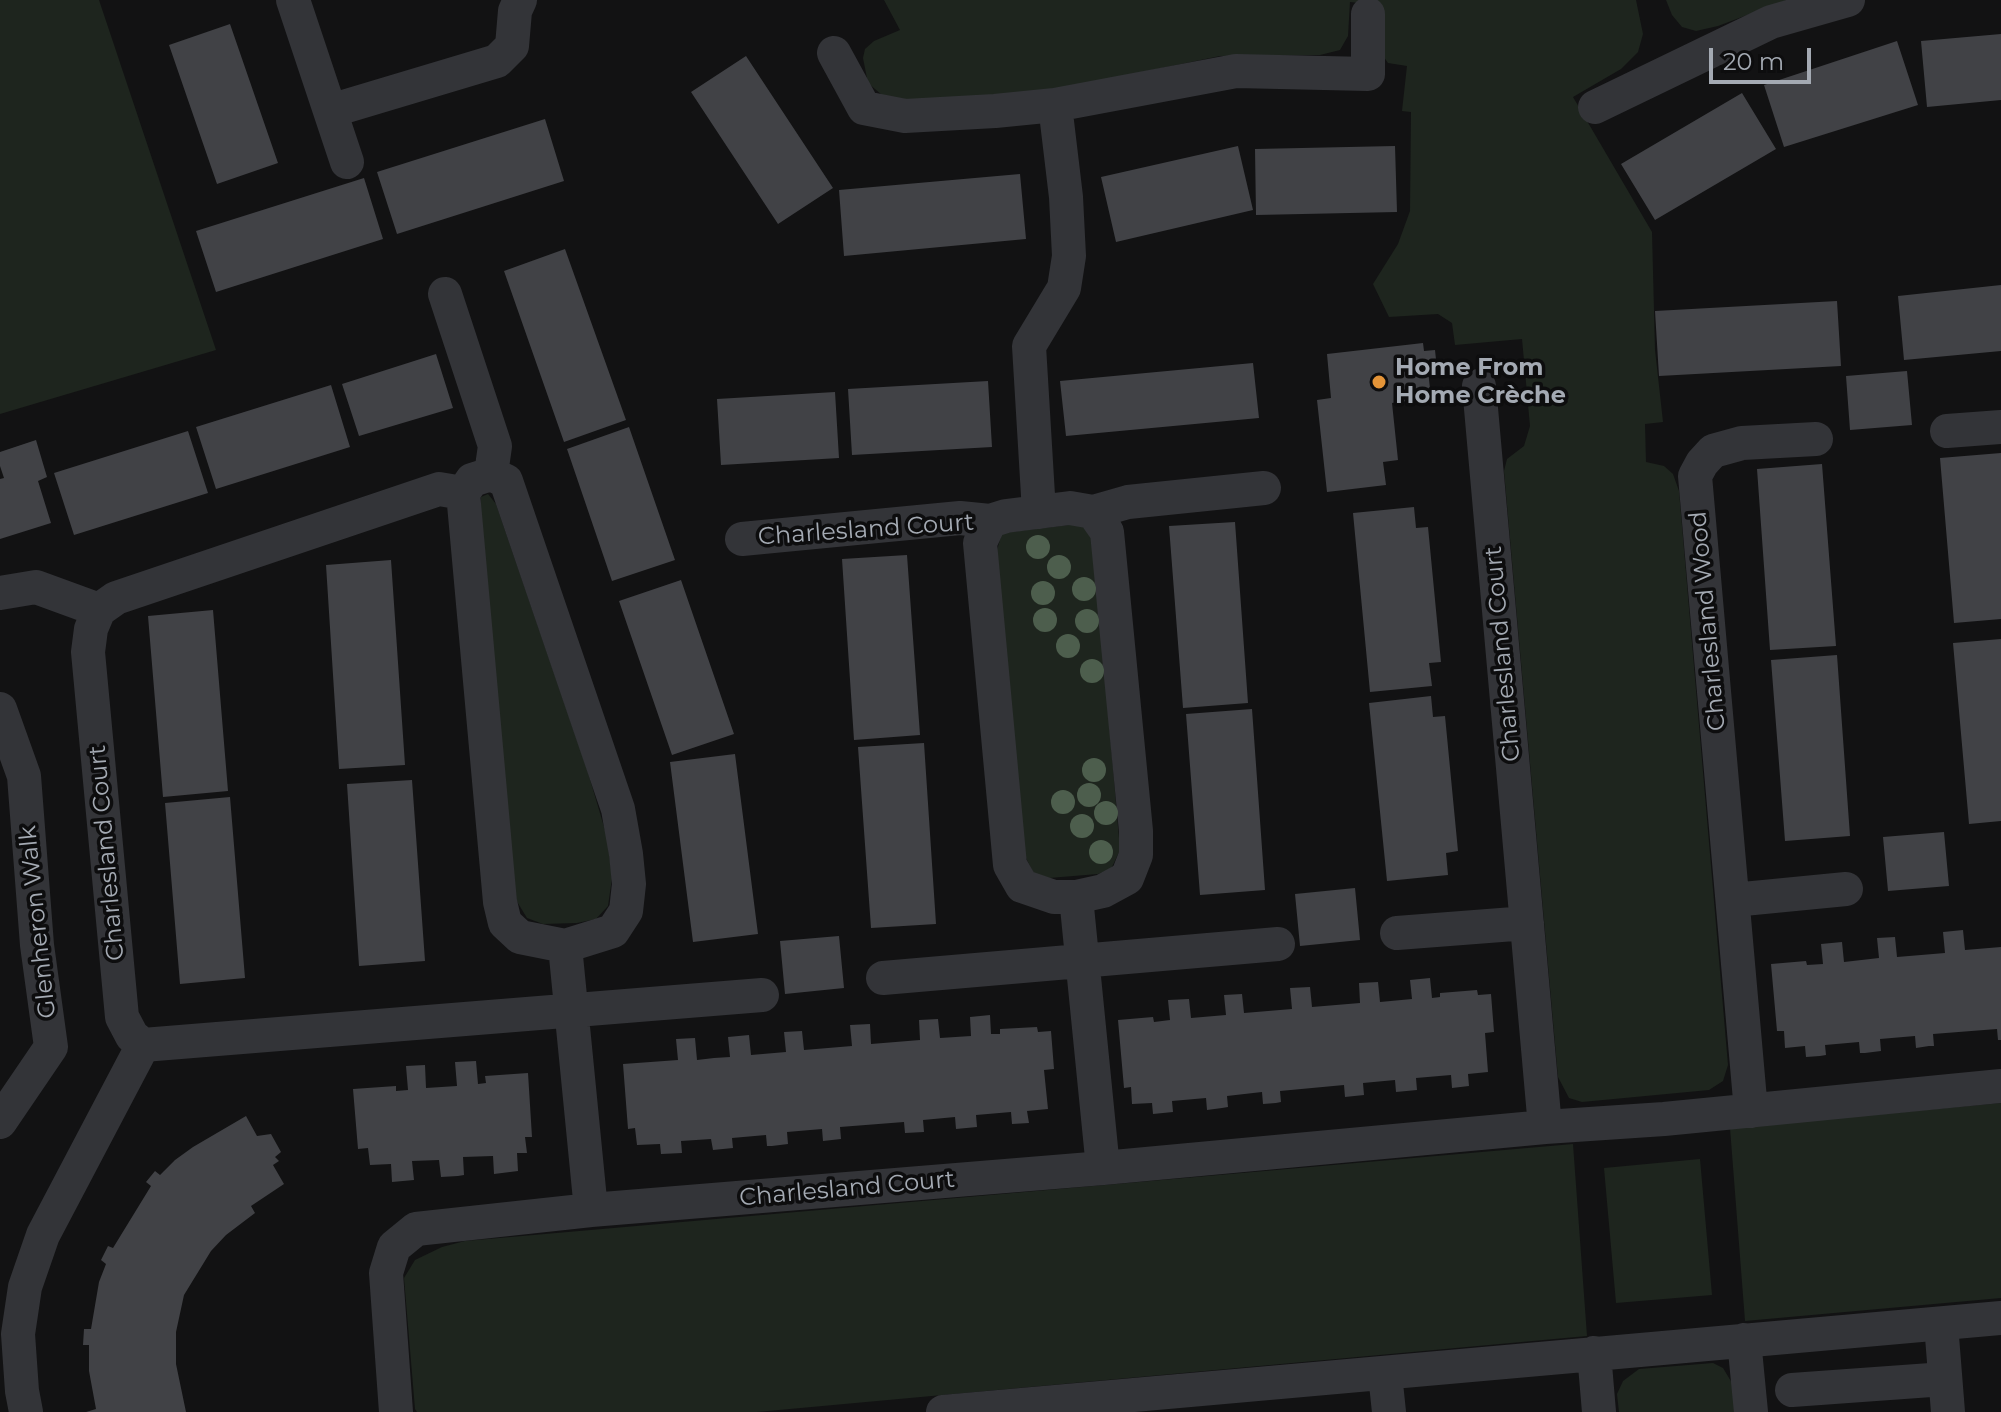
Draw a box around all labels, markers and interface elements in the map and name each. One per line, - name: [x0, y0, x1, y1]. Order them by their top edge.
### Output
- scale bar: [1713, 32, 1815, 82]
- text: 20 m: [1723, 47, 1784, 76]
- place label: Home From Home Crèche: [1395, 354, 1566, 410]
- marker: Home From Home Crèche: [1370, 373, 1388, 391]
- street label: Charlesland Court: [757, 508, 975, 552]
- street label: Charlesland Wood: [1684, 510, 1732, 732]
- street label: Charlesland Court: [1479, 545, 1527, 763]
- street label: Charlesland Court: [83, 744, 131, 962]
- street label: Glenheron Walk: [14, 824, 62, 1020]
- street label: Charlesland Court: [738, 1165, 956, 1213]

